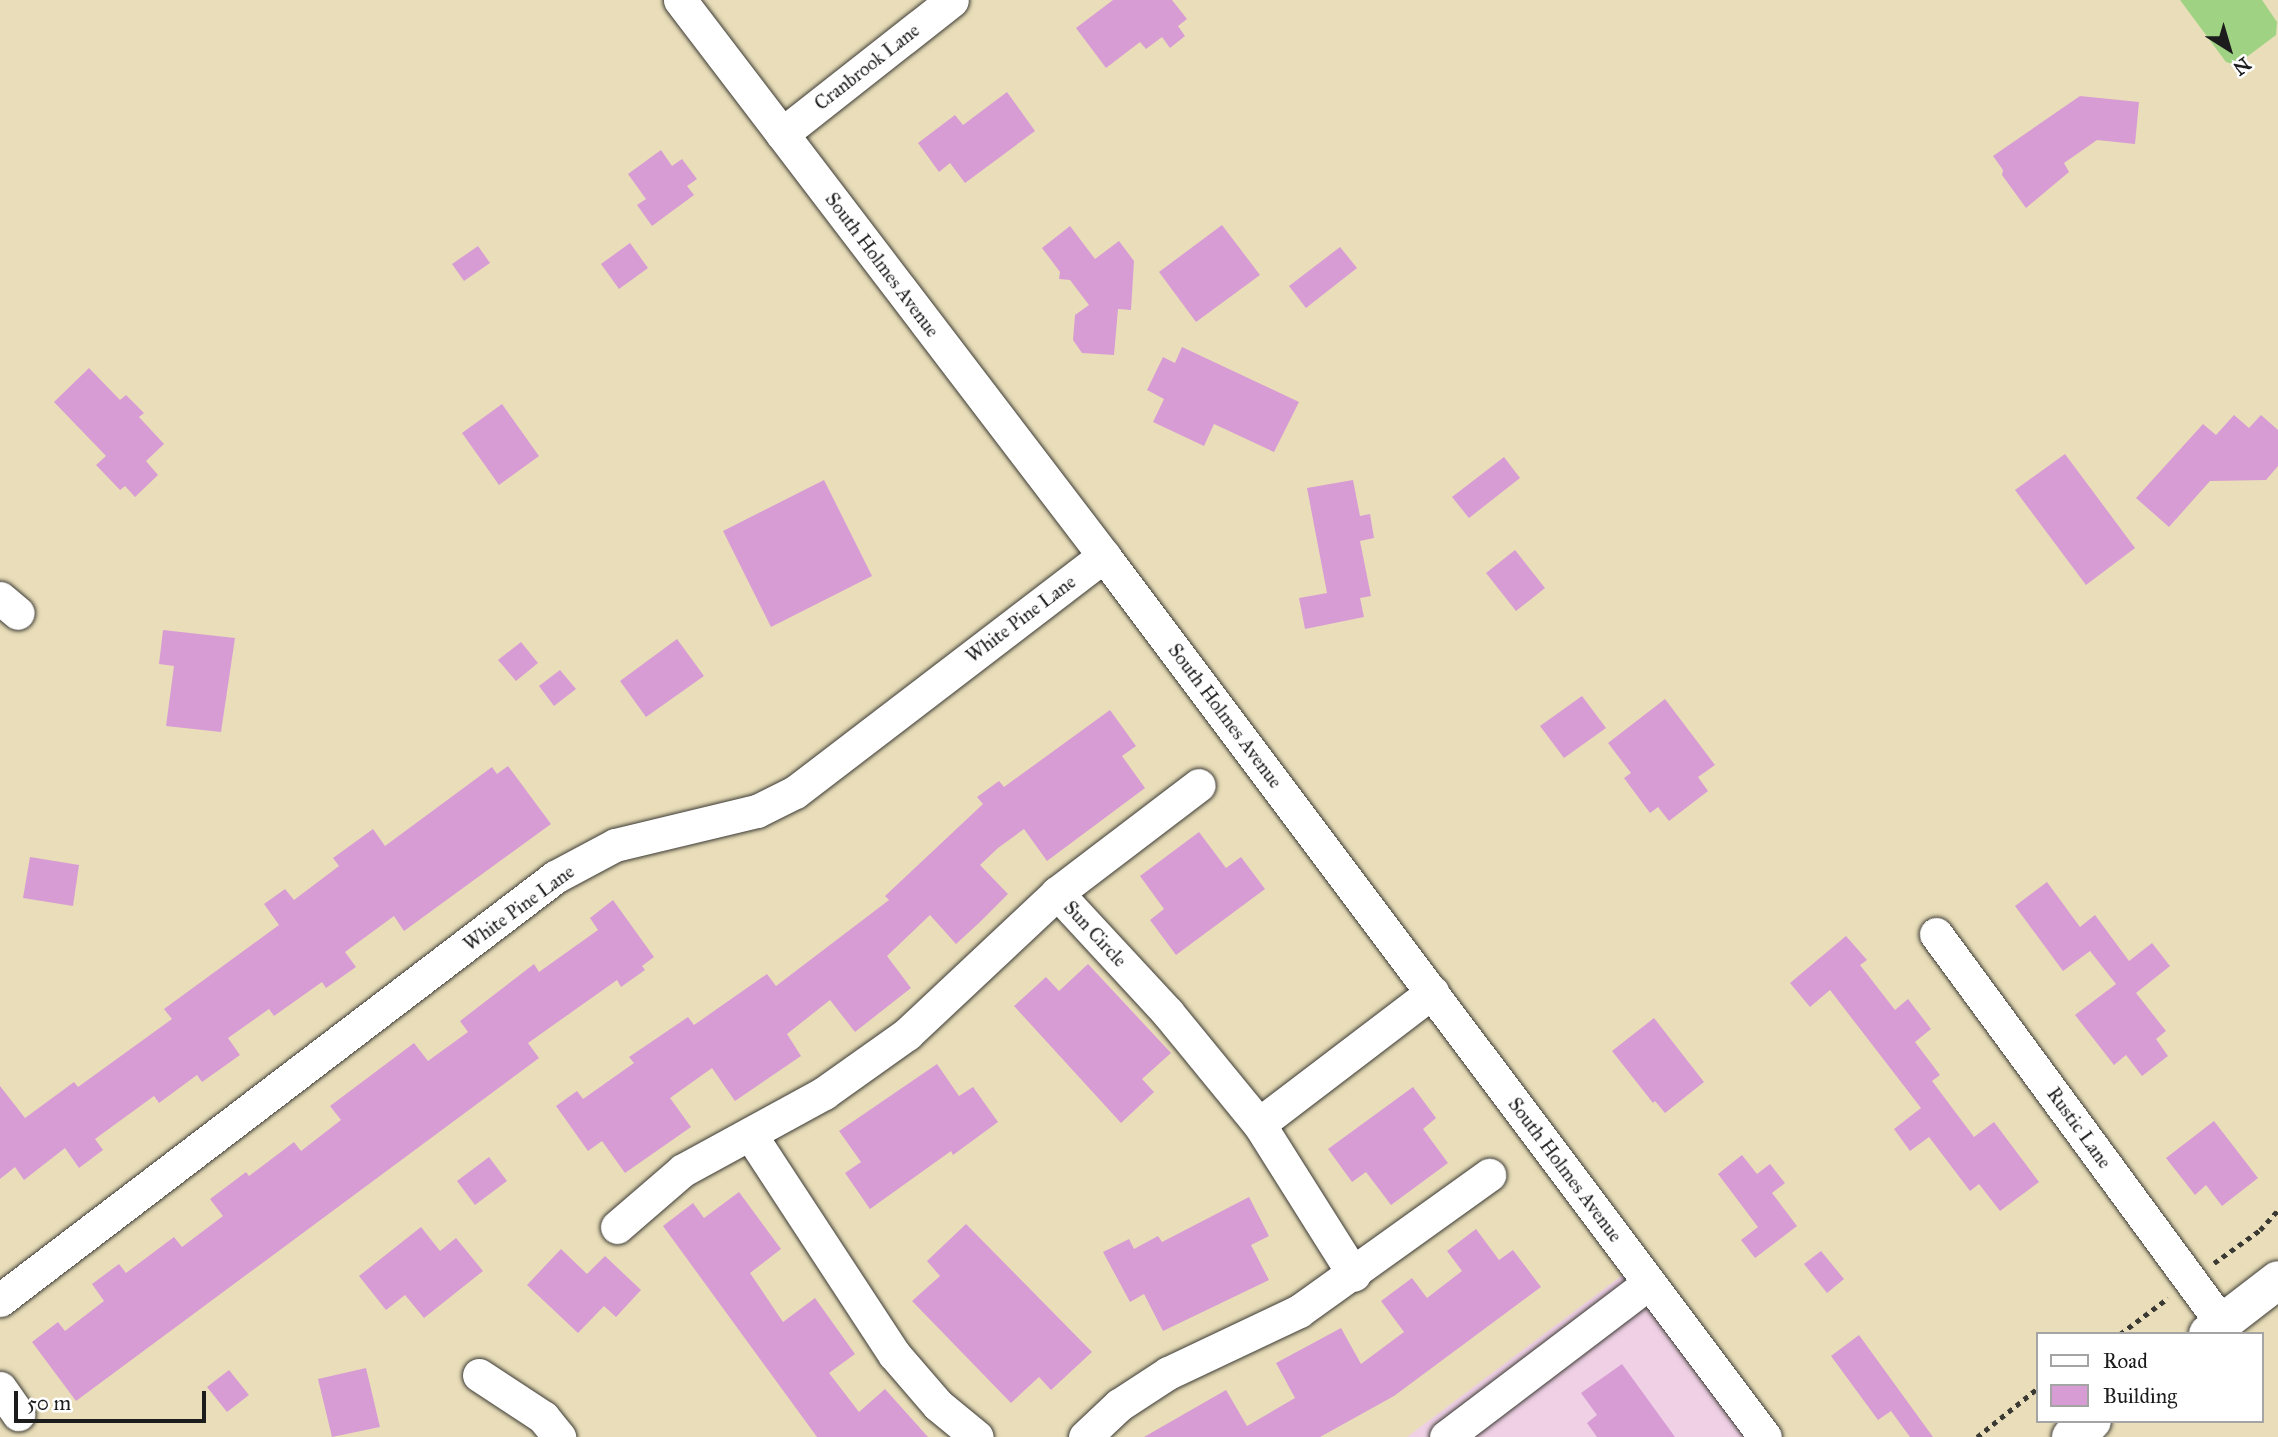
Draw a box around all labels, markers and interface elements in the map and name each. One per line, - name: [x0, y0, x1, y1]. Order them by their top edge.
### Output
- north arrow: [2194, 14, 2264, 84]
- street label: Cranbrook Lane: [810, 19, 924, 115]
- text: N: [2229, 52, 2255, 80]
- street label: South Holmes Avenue: [820, 188, 944, 342]
- street label: White Pine Lane: [962, 570, 1080, 668]
- street label: South Holmes Avenue: [1163, 639, 1287, 793]
- street label: White Pine Lane: [459, 860, 579, 956]
- street label: Sun Circle: [1059, 896, 1131, 972]
- street label: Rustic Lane: [2042, 1083, 2116, 1173]
- street label: South Holmes Avenue: [1503, 1093, 1627, 1247]
- legend: [2036, 1332, 2264, 1423]
- text: Road: [2103, 1348, 2148, 1374]
- scale bar: [18, 1378, 210, 1422]
- text: Building: [2103, 1383, 2177, 1409]
- text: 50 m: [27, 1390, 71, 1416]

